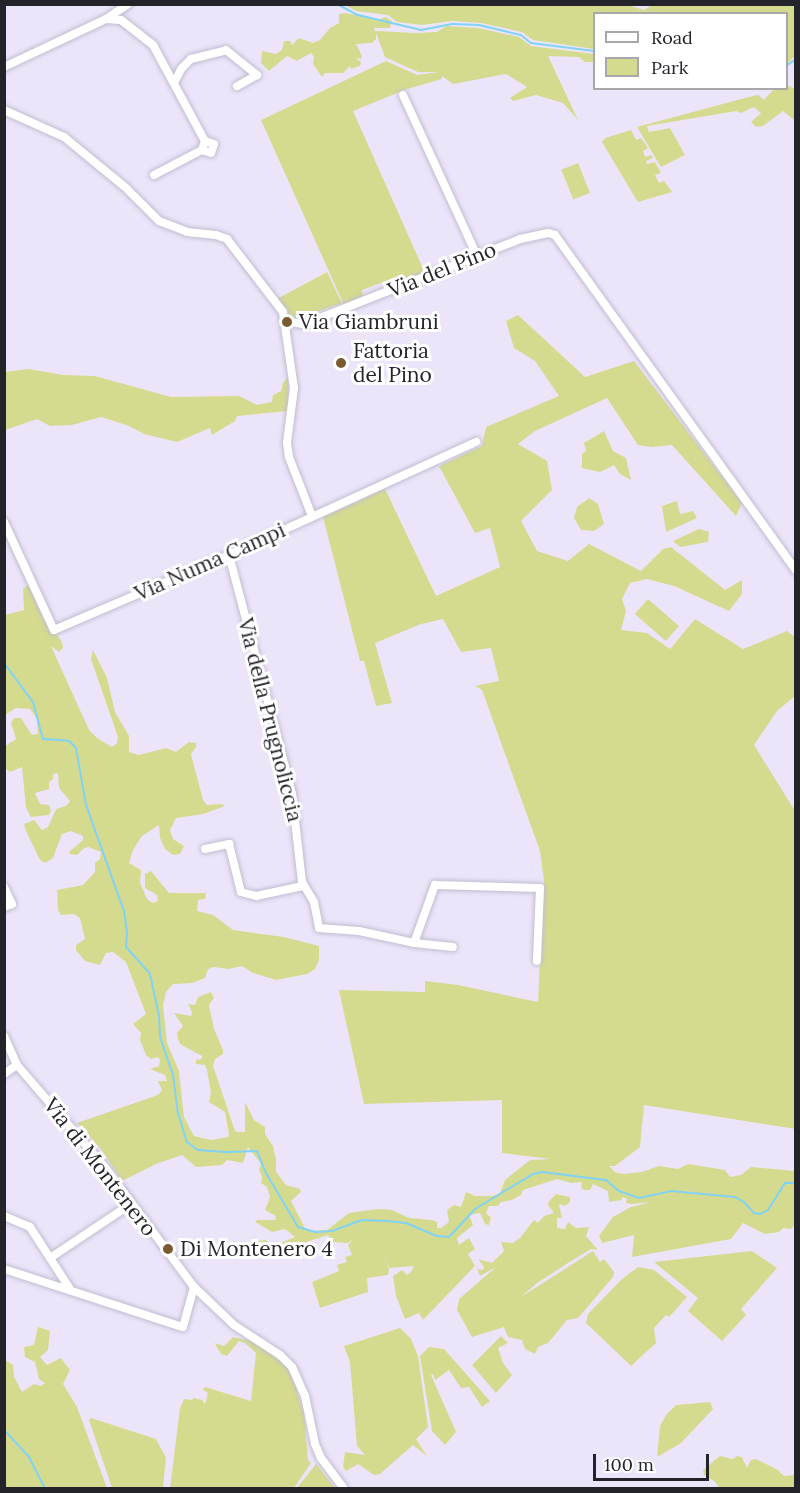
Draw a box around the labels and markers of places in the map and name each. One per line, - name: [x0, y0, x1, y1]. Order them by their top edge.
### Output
- place label: Via Giambruni: [299, 309, 439, 335]
- marker: Via Giambruni: [280, 315, 294, 329]
- place label: Fattoria del Pino: [353, 338, 432, 388]
- marker: Fattoria del Pino: [334, 356, 348, 370]
- place label: Di Montenero 4: [180, 1236, 333, 1262]
- marker: Di Montenero 4: [161, 1242, 175, 1256]

